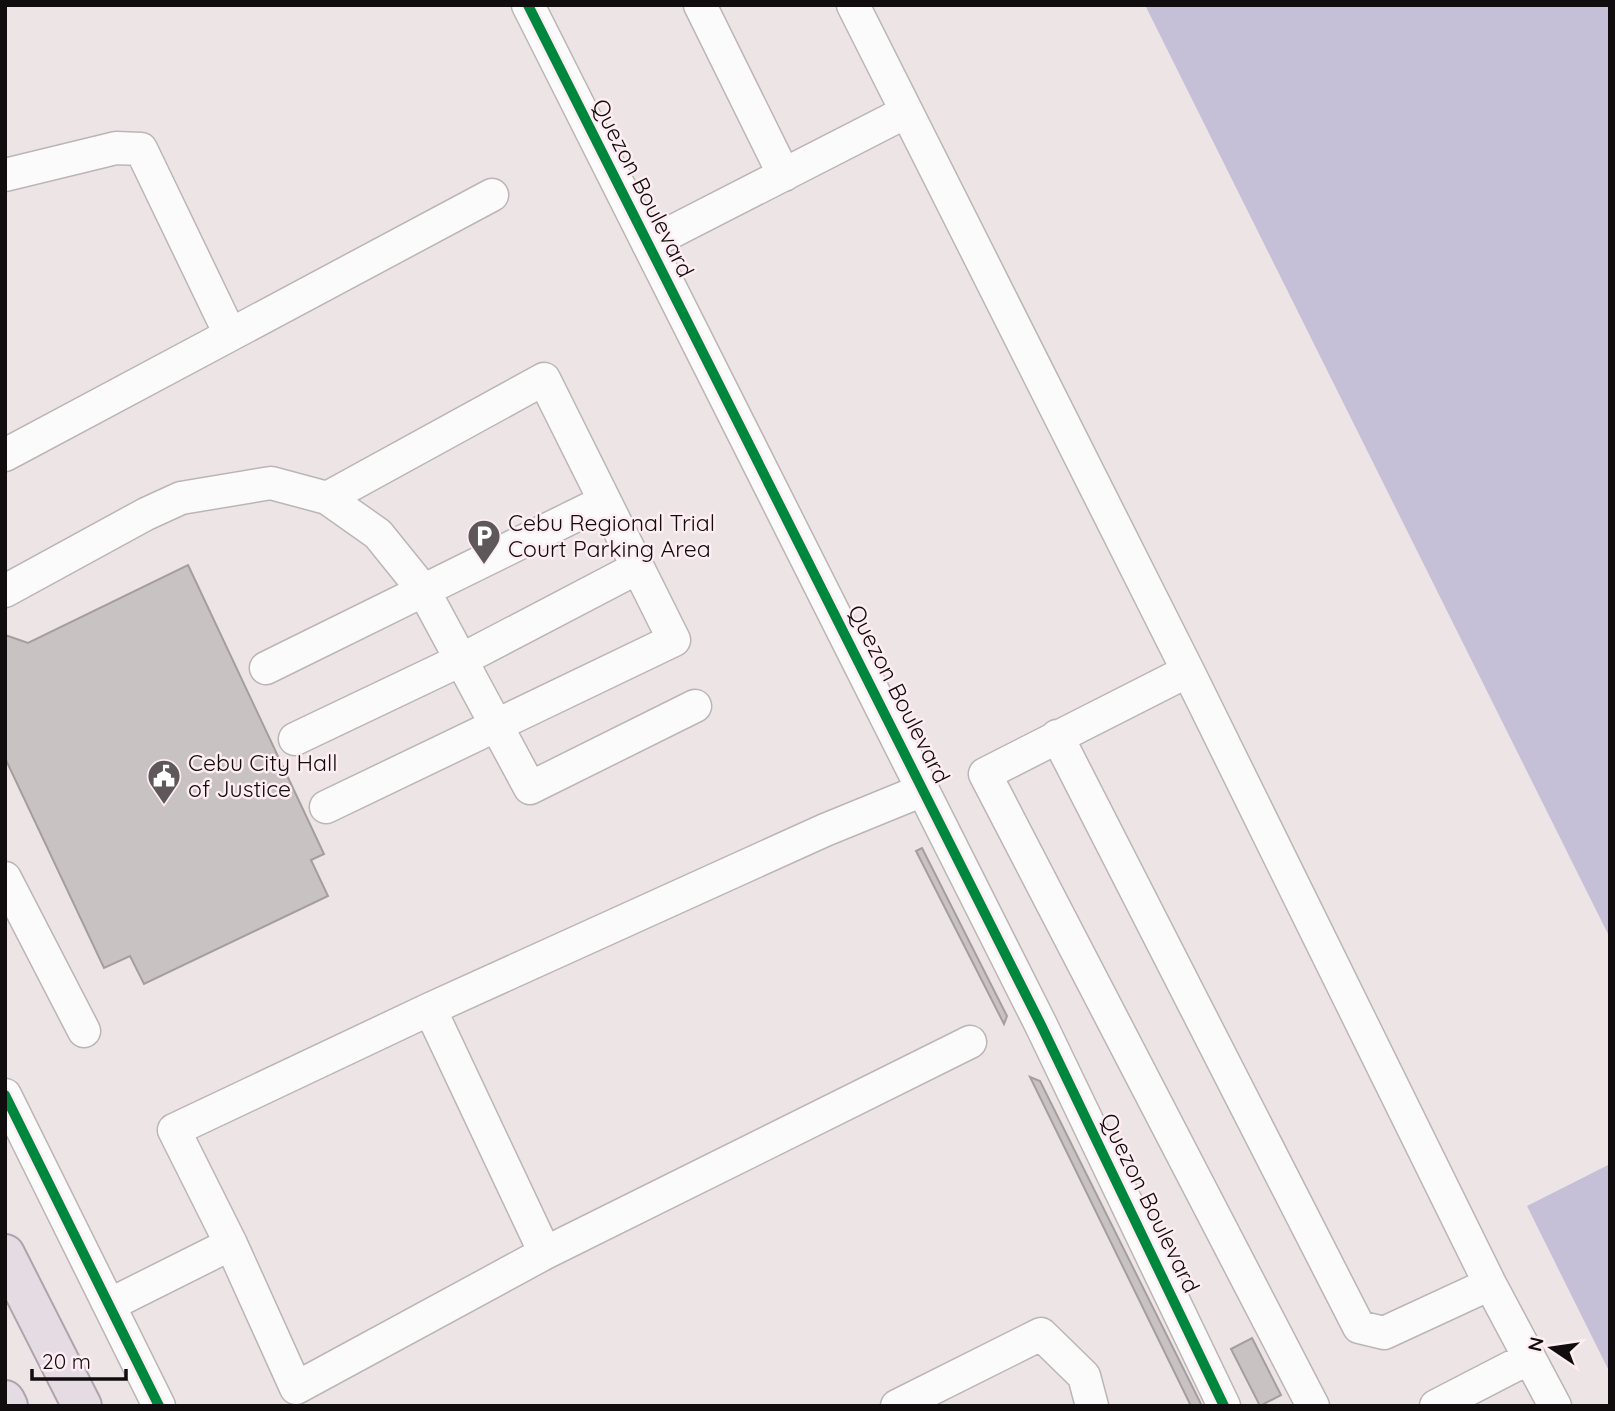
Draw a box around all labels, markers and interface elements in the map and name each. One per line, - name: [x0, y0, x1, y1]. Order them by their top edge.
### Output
- street label: Quezon Boulevard: [586, 94, 701, 282]
- place label: Cebu Regional Trial Court Parking Area: [508, 508, 715, 563]
- parking icon: Cebu Regional Trial Court Parking Area: [465, 517, 503, 566]
- street label: Quezon Boulevard: [842, 600, 957, 788]
- place label: Cebu City Hall of Justice: [188, 748, 337, 803]
- public building icon: Cebu City Hall of Justice: [145, 757, 183, 806]
- street label: Quezon Boulevard: [1094, 1108, 1207, 1297]
- north arrow: [1517, 1313, 1587, 1383]
- text: N: [1522, 1335, 1549, 1354]
- scale bar: [32, 1338, 126, 1382]
- text: 20 m: [42, 1348, 91, 1374]

